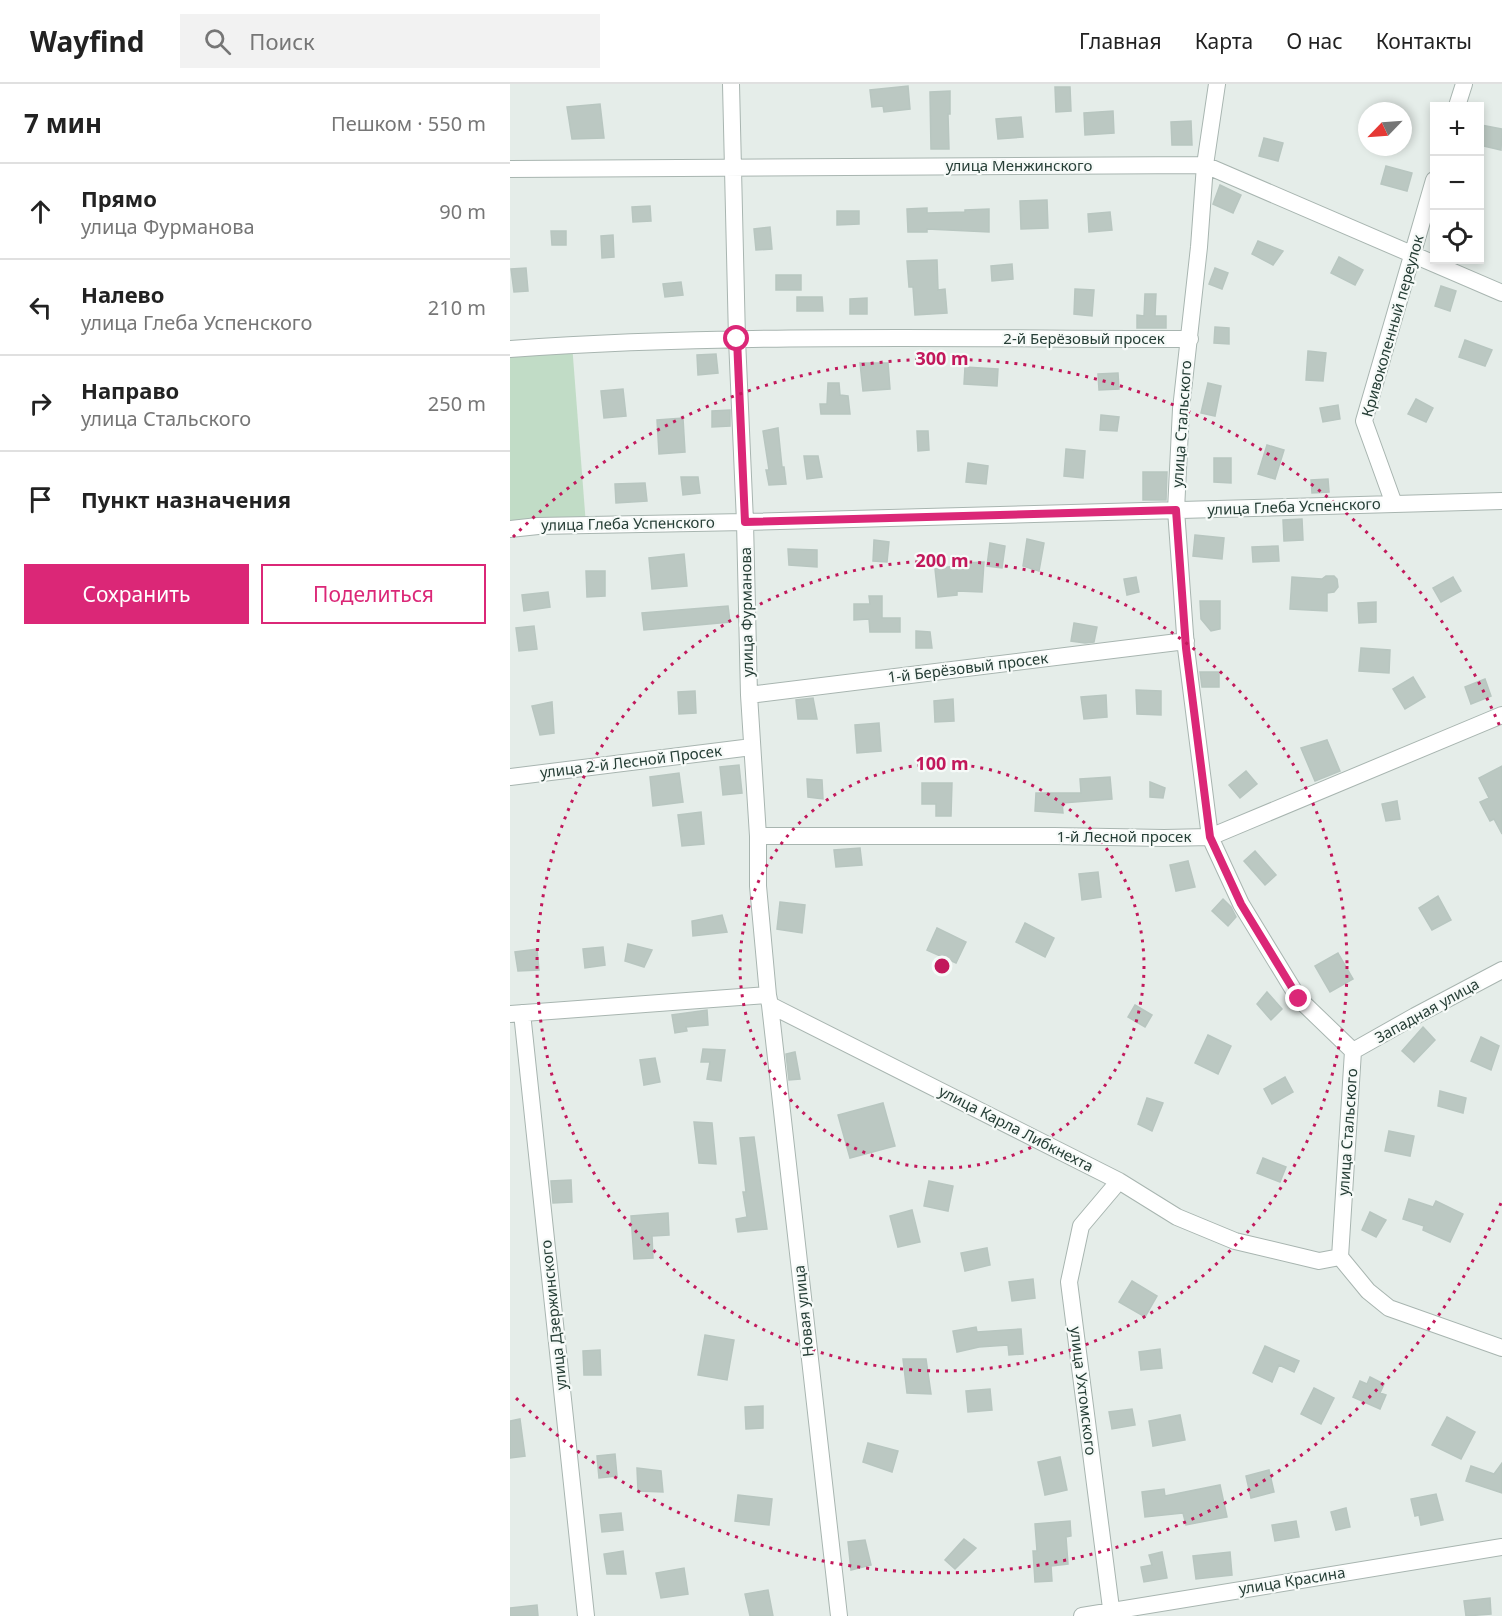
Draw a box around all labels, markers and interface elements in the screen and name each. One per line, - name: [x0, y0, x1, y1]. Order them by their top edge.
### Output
- search box: [180, 14, 600, 68]
- text: Wayfind: [30, 22, 144, 60]
- icon: search: [201, 25, 234, 58]
- text: Поиск: [249, 26, 315, 56]
- text: Главная: [1079, 27, 1162, 55]
- text: Карта: [1195, 27, 1253, 55]
- text: О нас: [1286, 27, 1343, 55]
- text: Контакты: [1376, 27, 1472, 55]
- north arrow: [1358, 102, 1412, 156]
- map controls: [1430, 102, 1484, 264]
- button: +: [1430, 102, 1484, 156]
- text: 7 мин: [24, 105, 102, 141]
- text: Пешком · 550 m: [331, 110, 486, 137]
- street label: улица Менжинского: [946, 155, 1092, 175]
- button: −: [1430, 156, 1484, 210]
- text: Прямо: [81, 183, 157, 213]
- icon: ahead: [24, 195, 57, 228]
- text: 90 m: [439, 198, 486, 225]
- button: locate: [1430, 210, 1484, 264]
- text: улица Фурманова: [81, 213, 255, 240]
- street label: Кривоколенный переулок: [1356, 232, 1428, 419]
- text: Налево: [81, 279, 164, 309]
- icon: left: [24, 291, 57, 324]
- text: 210 m: [428, 294, 486, 321]
- text: улица Глеба Успенского: [81, 309, 312, 336]
- route start: [723, 325, 749, 351]
- street label: 2-й Берёзовый просек: [1003, 328, 1165, 348]
- text: 300 m: [915, 346, 969, 370]
- street label: улица Стальского: [1167, 359, 1195, 488]
- text: Направо: [81, 375, 179, 405]
- icon: right: [24, 387, 57, 420]
- text: 250 m: [428, 390, 486, 417]
- text: улица Стальского: [81, 405, 251, 432]
- icon: arrive: [24, 483, 57, 516]
- text: Пункт назначения: [81, 484, 291, 514]
- street label: улица Глеба Успенского: [1207, 493, 1381, 519]
- street label: улица Глеба Успенского: [541, 511, 715, 535]
- street label: улица Фурманова: [735, 547, 757, 677]
- text: 200 m: [915, 548, 969, 572]
- button: Сохранить: [24, 564, 249, 624]
- button: Поделиться: [261, 564, 486, 624]
- street label: 1-й Берёзовый просек: [887, 647, 1049, 687]
- street label: улица 2-й Лесной Просек: [539, 740, 723, 782]
- text: 100 m: [915, 751, 969, 775]
- street label: 1-й Лесной просек: [1057, 826, 1191, 846]
- centre of rings: [932, 956, 952, 976]
- street label: Западная улица: [1371, 973, 1482, 1047]
- route end: [1285, 985, 1311, 1011]
- street label: улица Стальского: [1333, 1067, 1361, 1196]
- street label: улица Карла Либкнехта: [936, 1080, 1097, 1176]
- street label: улица Дзержинского: [535, 1239, 571, 1391]
- street label: Новая улица: [788, 1264, 818, 1358]
- street label: улица Ухтомского: [1066, 1325, 1102, 1456]
- street label: улица Красина: [1237, 1562, 1347, 1598]

